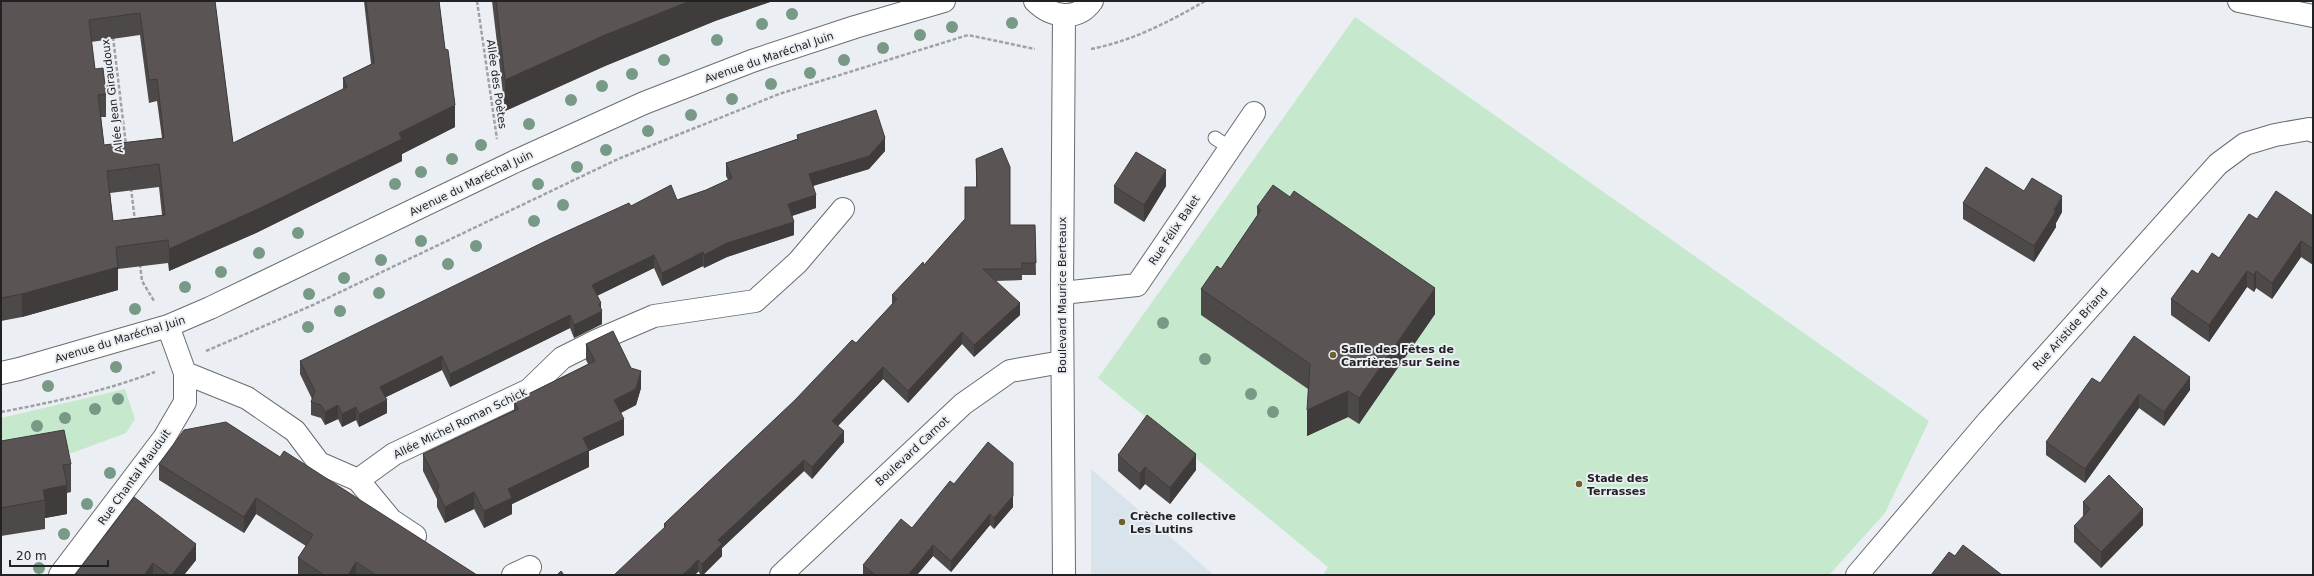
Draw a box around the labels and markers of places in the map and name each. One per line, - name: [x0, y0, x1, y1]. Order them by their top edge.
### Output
- place label: Salle des Fêtes de Carrières sur Seine: [1341, 343, 1460, 369]
- marker: Salle des Fêtes de Carrières sur Seine: [1328, 350, 1338, 360]
- place label: Stade des Terrasses: [1587, 472, 1649, 498]
- marker: Stade des Terrasses: [1574, 479, 1584, 489]
- place label: Crèche collective Les Lutins: [1130, 510, 1236, 536]
- marker: Crèche collective Les Lutins: [1117, 517, 1127, 527]

